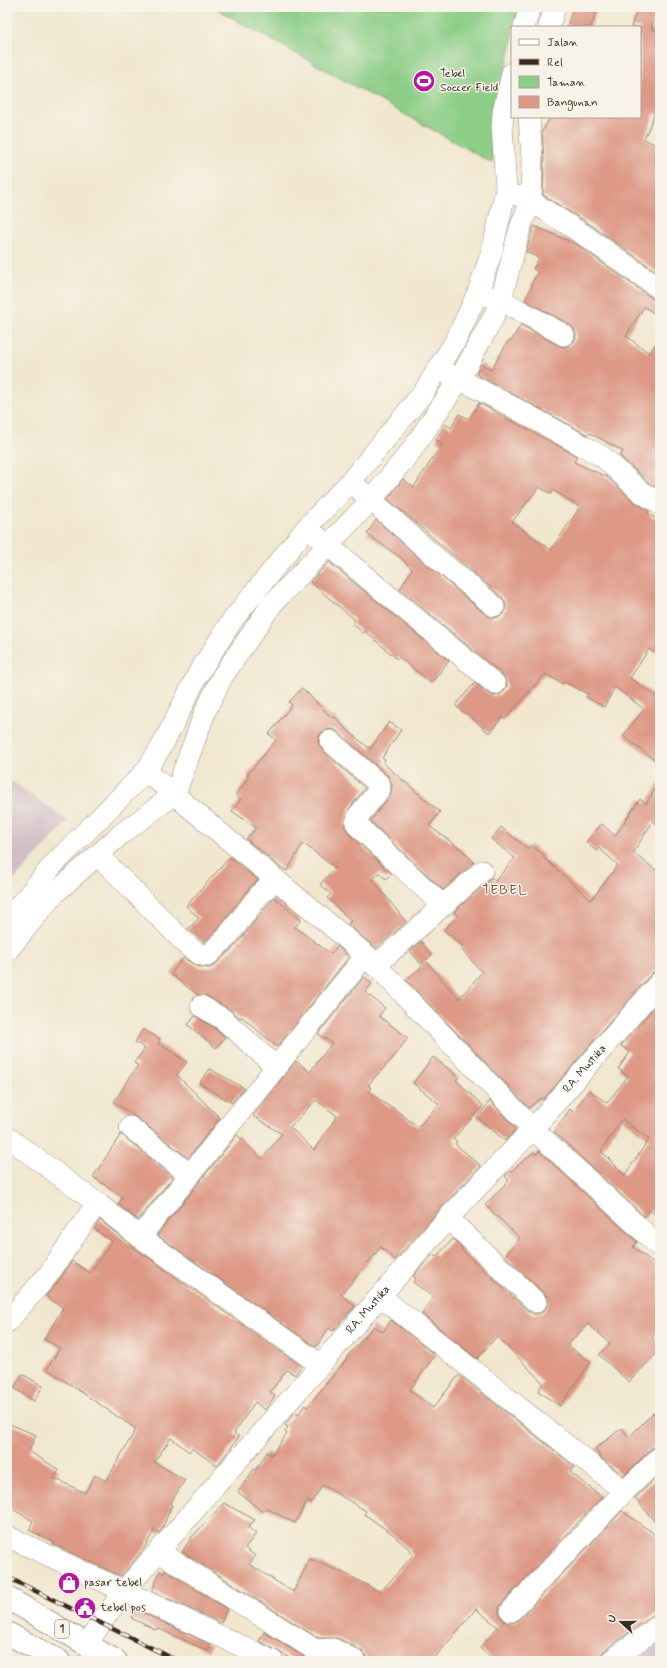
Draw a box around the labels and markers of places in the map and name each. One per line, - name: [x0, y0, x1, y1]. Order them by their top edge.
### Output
- place label: Tebel Soccer Field: [440, 66, 498, 96]
- sports icon: Tebel Soccer Field: [411, 68, 437, 94]
- shop icon: pasar tebel: [56, 1570, 82, 1596]
- place label: pasar tebel: [84, 1575, 142, 1591]
- public building icon: tebel pos: [72, 1595, 98, 1621]
- place label: tebel pos: [99, 1600, 146, 1616]

